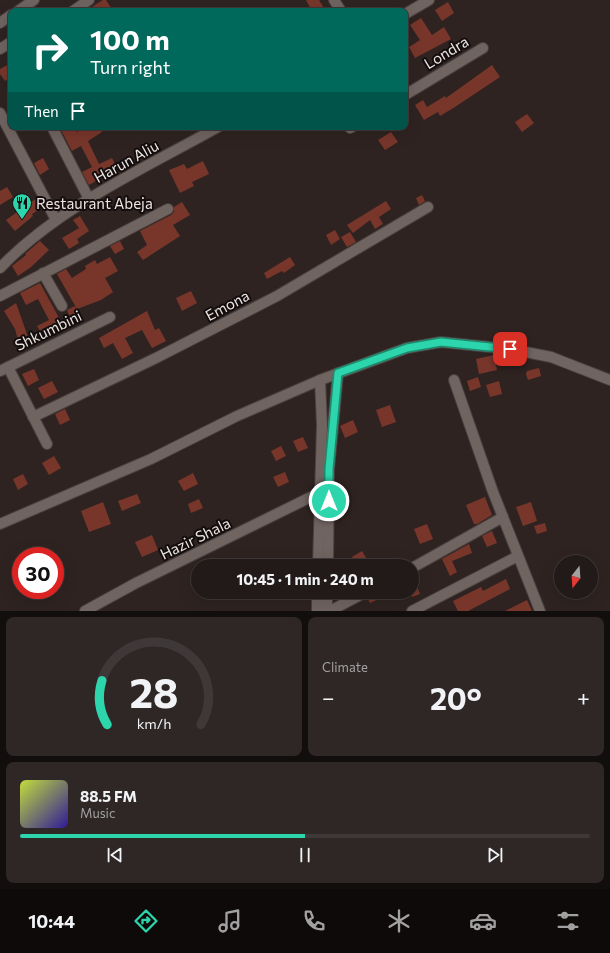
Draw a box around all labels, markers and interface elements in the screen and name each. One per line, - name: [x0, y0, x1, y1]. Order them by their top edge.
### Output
- text: 100 m: [90, 22, 170, 56]
- icon: right: [24, 24, 76, 76]
- street label: Londra: [421, 32, 471, 72]
- text: Turn right: [90, 56, 170, 78]
- icon: arrive: [67, 100, 89, 122]
- text: Then: [24, 102, 59, 120]
- street label: Harun Aliu: [90, 136, 162, 186]
- restaurant icon: Restaurant Abeja: [11, 192, 33, 220]
- place label: Restaurant Abeja: [36, 194, 153, 212]
- street label: Emona: [202, 286, 252, 324]
- street label: Shkumbini: [12, 306, 84, 354]
- pin: [493, 332, 527, 366]
- icon: arrive: [499, 338, 521, 360]
- position arrow: [308, 480, 350, 522]
- street label: Hazir Shala: [157, 513, 233, 563]
- speed limit sign: 30: [12, 547, 64, 599]
- north arrow: [554, 555, 598, 599]
- map controls: [554, 555, 598, 599]
- text: 10:45 · 1 min · 240 m: [236, 570, 374, 588]
- text: Climate: [322, 659, 368, 675]
- text: 28: [129, 665, 179, 716]
- text: 20°: [430, 679, 482, 716]
- text: −: [322, 684, 335, 711]
- text: +: [577, 684, 590, 711]
- text: km/h: [137, 713, 171, 731]
- text: 88.5 FM: [80, 787, 137, 805]
- text: Music: [80, 805, 115, 821]
- icon: previous: [104, 844, 126, 866]
- icon: pause: [294, 844, 316, 866]
- icon: next: [484, 844, 506, 866]
- icon: directions: [132, 907, 160, 935]
- icon: music: [216, 907, 244, 935]
- icon: phone: [300, 907, 328, 935]
- icon: climate: [385, 907, 413, 935]
- icon: car: [469, 907, 497, 935]
- icon: filters: [554, 907, 582, 935]
- text: 10:44: [28, 910, 75, 932]

